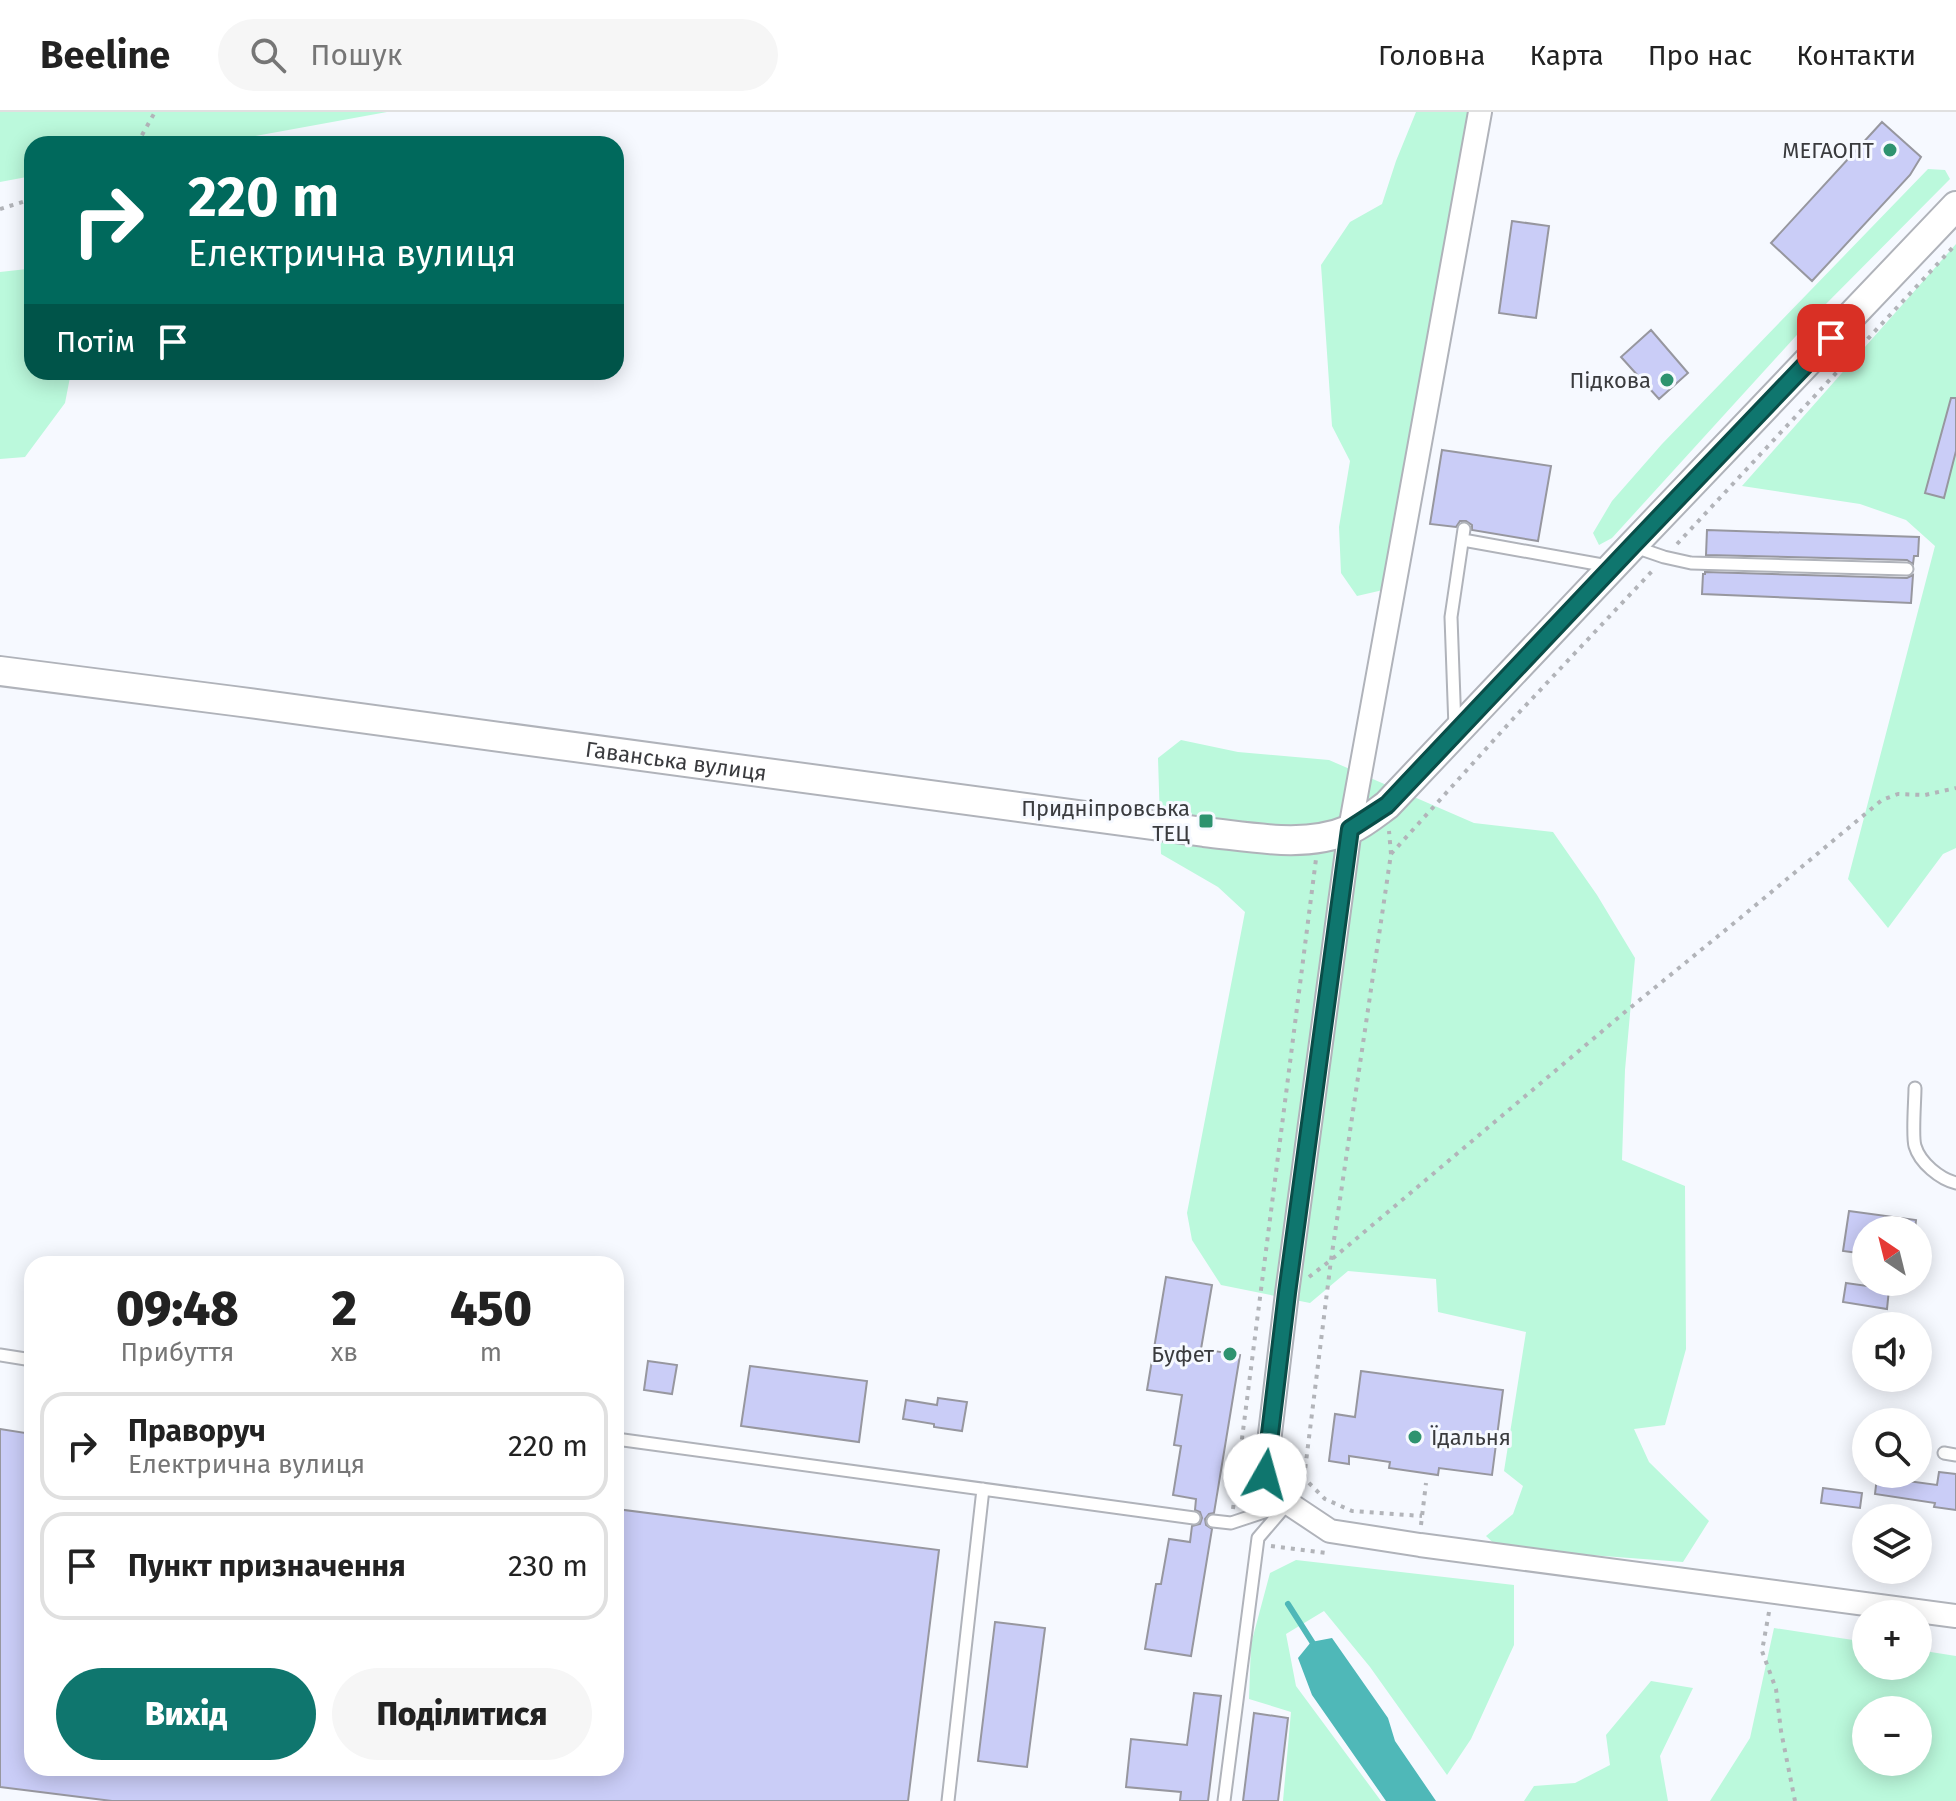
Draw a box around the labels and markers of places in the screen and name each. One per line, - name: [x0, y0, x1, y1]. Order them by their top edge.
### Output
- place label: МЕГАОПТ: [1782, 137, 1875, 164]
- marker: МЕГАОПТ: [1881, 141, 1899, 159]
- pin: [1797, 304, 1865, 372]
- place label: Підкова: [1569, 367, 1651, 394]
- marker: Підкова: [1658, 371, 1676, 389]
- place label: Придніпровська ТЕЦ: [1021, 795, 1190, 847]
- marker: Придніпровська ТЕЦ: [1197, 812, 1215, 830]
- place label: Буфет: [1151, 1341, 1214, 1368]
- marker: Буфет: [1221, 1345, 1239, 1363]
- place label: Їдальня: [1430, 1424, 1511, 1451]
- marker: Їдальня: [1406, 1428, 1424, 1446]

